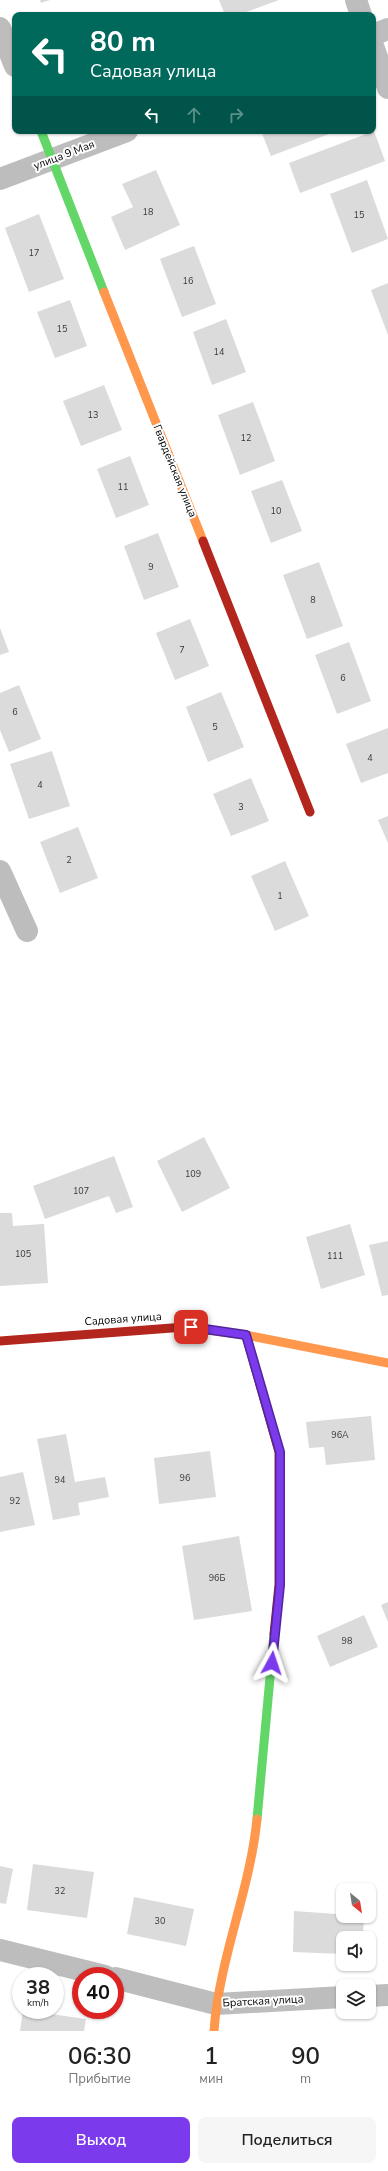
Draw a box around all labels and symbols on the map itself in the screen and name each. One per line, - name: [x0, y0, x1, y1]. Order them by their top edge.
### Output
- street label: улица 9 Мая: [31, 136, 97, 174]
- house number: 18: [143, 206, 153, 218]
- house number: 15: [354, 209, 364, 221]
- house number: 17: [29, 247, 39, 259]
- house number: 16: [183, 275, 193, 287]
- house number: 15: [57, 323, 67, 335]
- house number: 14: [214, 346, 225, 358]
- house number: 13: [88, 409, 98, 421]
- street label: Гвардейская улица: [150, 422, 200, 520]
- house number: 12: [241, 432, 251, 444]
- house number: 11: [118, 481, 128, 493]
- house number: 10: [271, 505, 281, 517]
- house number: 9: [148, 561, 154, 573]
- house number: 8: [310, 594, 316, 606]
- house number: 7: [179, 644, 185, 656]
- house number: 6: [340, 672, 346, 684]
- house number: 6: [12, 706, 18, 718]
- house number: 5: [212, 721, 218, 733]
- house number: 4: [367, 752, 373, 764]
- house number: 4: [37, 779, 43, 791]
- house number: 3: [238, 801, 244, 813]
- house number: 2: [66, 854, 72, 866]
- house number: 1: [277, 890, 283, 902]
- house number: 109: [185, 1168, 201, 1180]
- house number: 107: [73, 1185, 89, 1197]
- house number: 105: [15, 1248, 31, 1260]
- house number: 111: [327, 1250, 343, 1262]
- street label: Садовая улица: [84, 1309, 162, 1329]
- pin: [174, 1310, 208, 1344]
- house number: 96А: [331, 1429, 349, 1441]
- house number: 96: [180, 1472, 190, 1484]
- house number: 94: [55, 1474, 66, 1486]
- house number: 92: [10, 1495, 20, 1507]
- house number: 96Б: [209, 1572, 225, 1584]
- house number: 98: [342, 1635, 352, 1647]
- position arrow: [251, 1642, 293, 1684]
- north arrow: [336, 1883, 376, 1923]
- house number: 32: [55, 1885, 65, 1897]
- house number: 30: [155, 1915, 165, 1927]
- speed limit sign: 40: [72, 1967, 124, 2019]
- street label: Братская улица: [222, 1991, 304, 2011]

